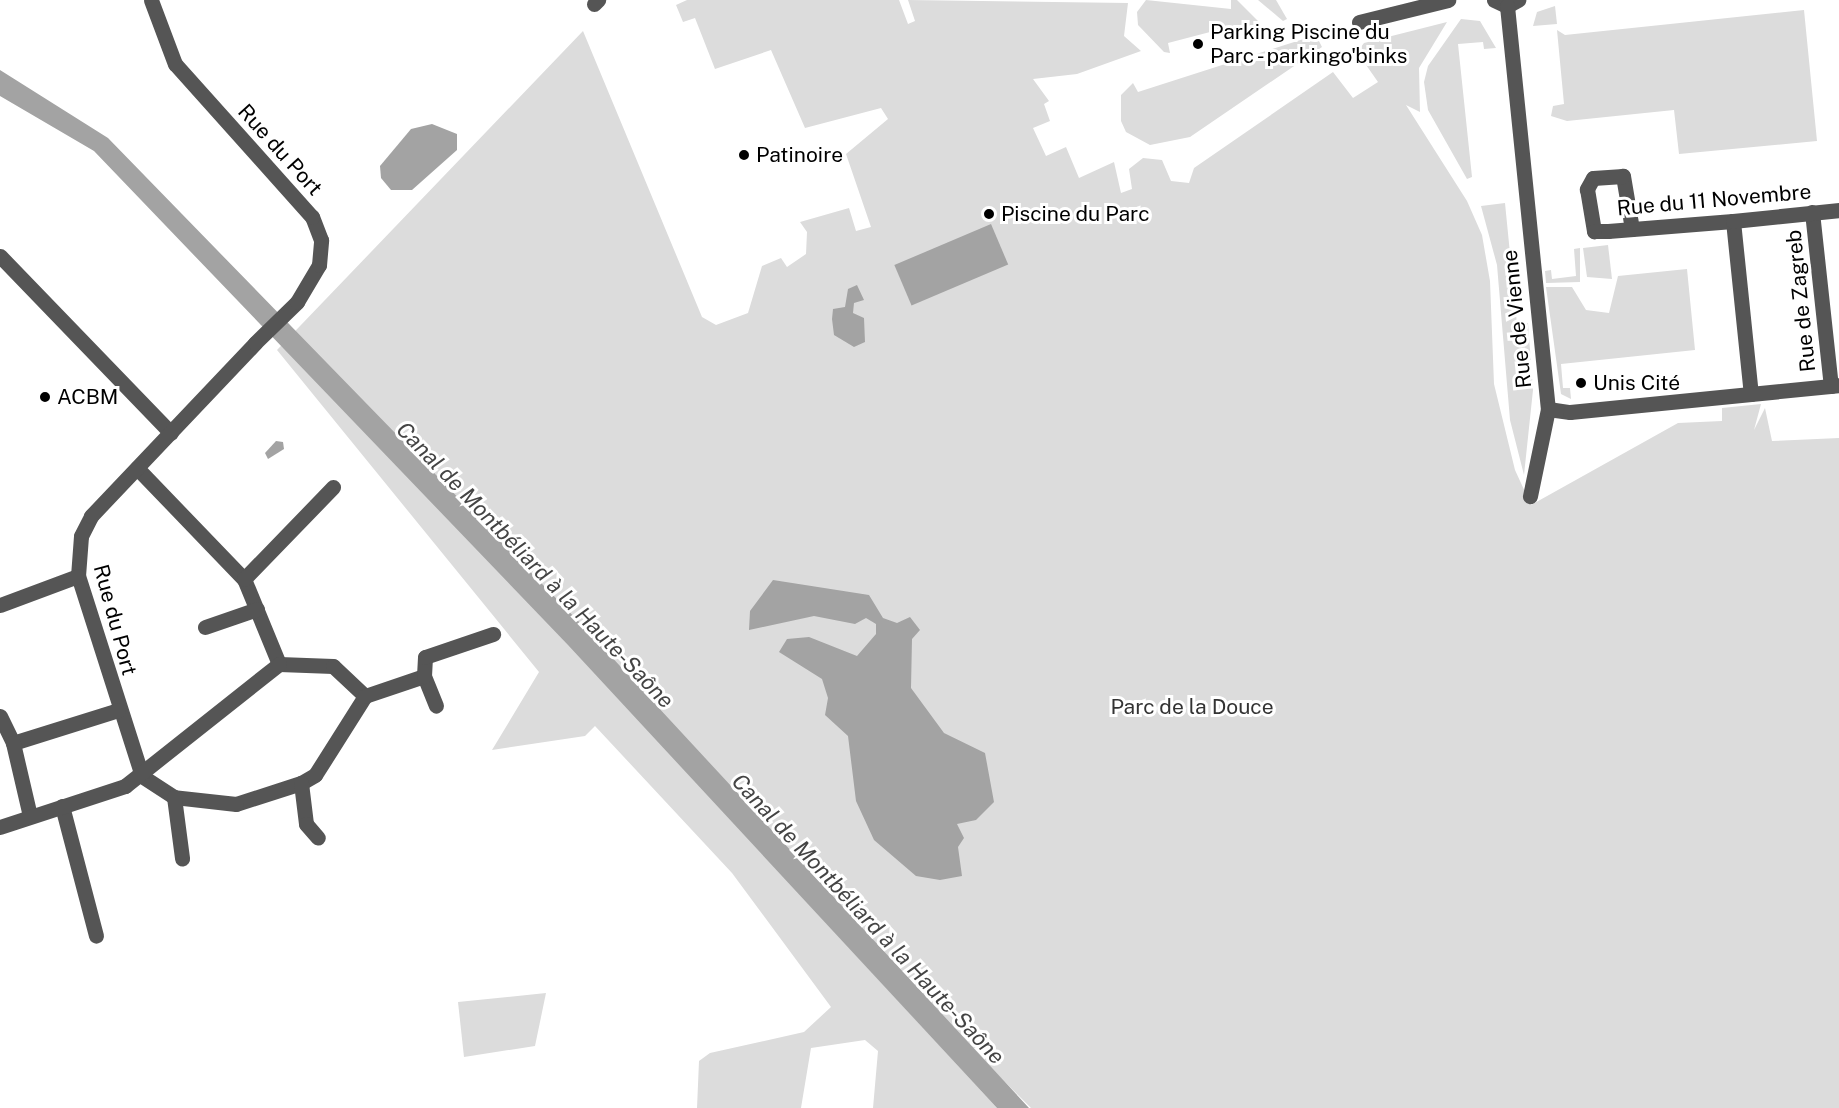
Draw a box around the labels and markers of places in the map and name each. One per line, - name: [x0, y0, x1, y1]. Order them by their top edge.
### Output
- place label: Parking Piscine du Parc - parkingo'binks: [1210, 19, 1413, 69]
- marker: Parking Piscine du Parc - parkingo'binks: [1191, 37, 1205, 51]
- place label: Patinoire: [756, 142, 843, 168]
- marker: Patinoire: [737, 148, 751, 162]
- place label: Piscine du Parc: [1001, 201, 1150, 227]
- marker: Piscine du Parc: [982, 207, 996, 221]
- place label: Unis Cité: [1593, 370, 1680, 396]
- marker: Unis Cité: [1574, 376, 1588, 390]
- place label: ACBM: [57, 384, 118, 410]
- marker: ACBM: [38, 390, 52, 404]

